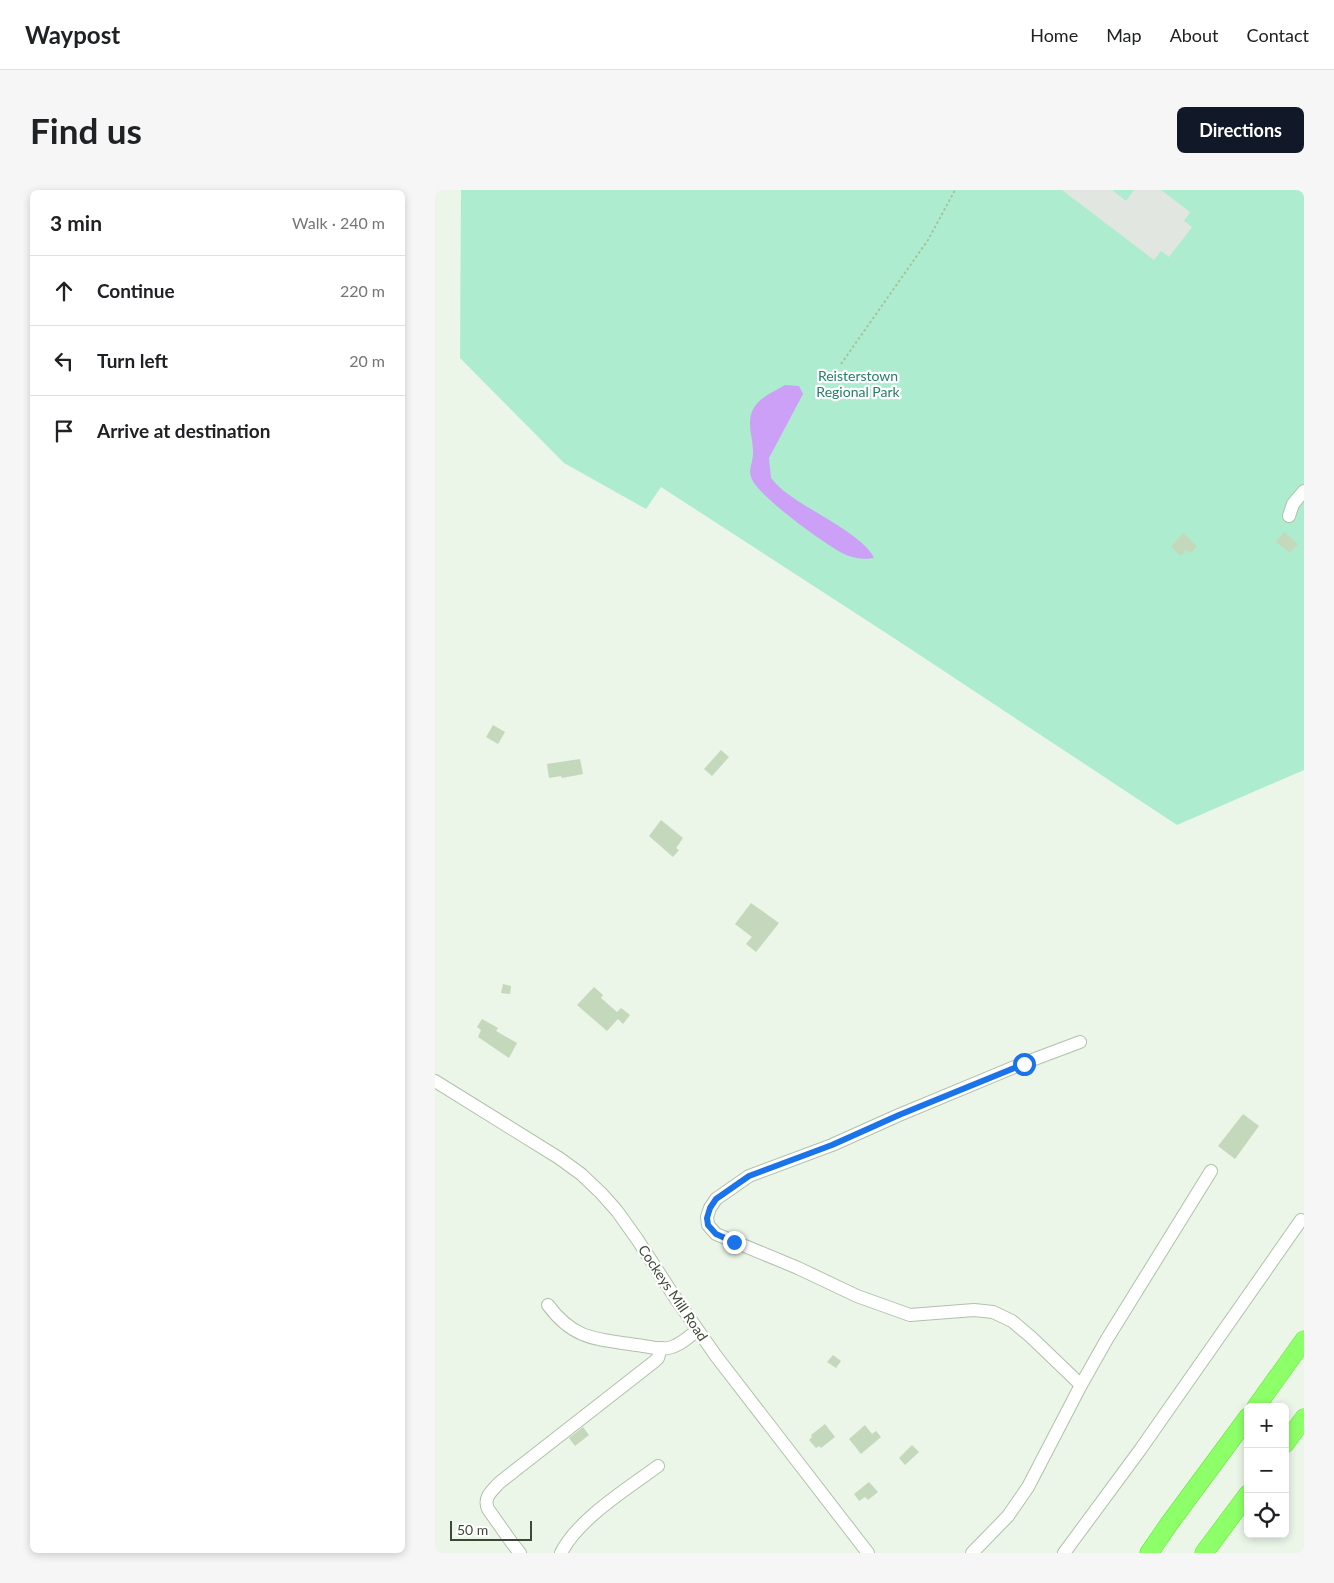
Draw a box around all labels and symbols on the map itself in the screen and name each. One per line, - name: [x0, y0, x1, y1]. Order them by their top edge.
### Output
- park label: Reisterstown Regional Park: [816, 367, 901, 400]
- route start: [1013, 1053, 1036, 1076]
- route end: [723, 1231, 746, 1254]
- street label: Cockeys Mill Road: [635, 1242, 712, 1344]
- scale bar: [450, 1518, 533, 1541]

